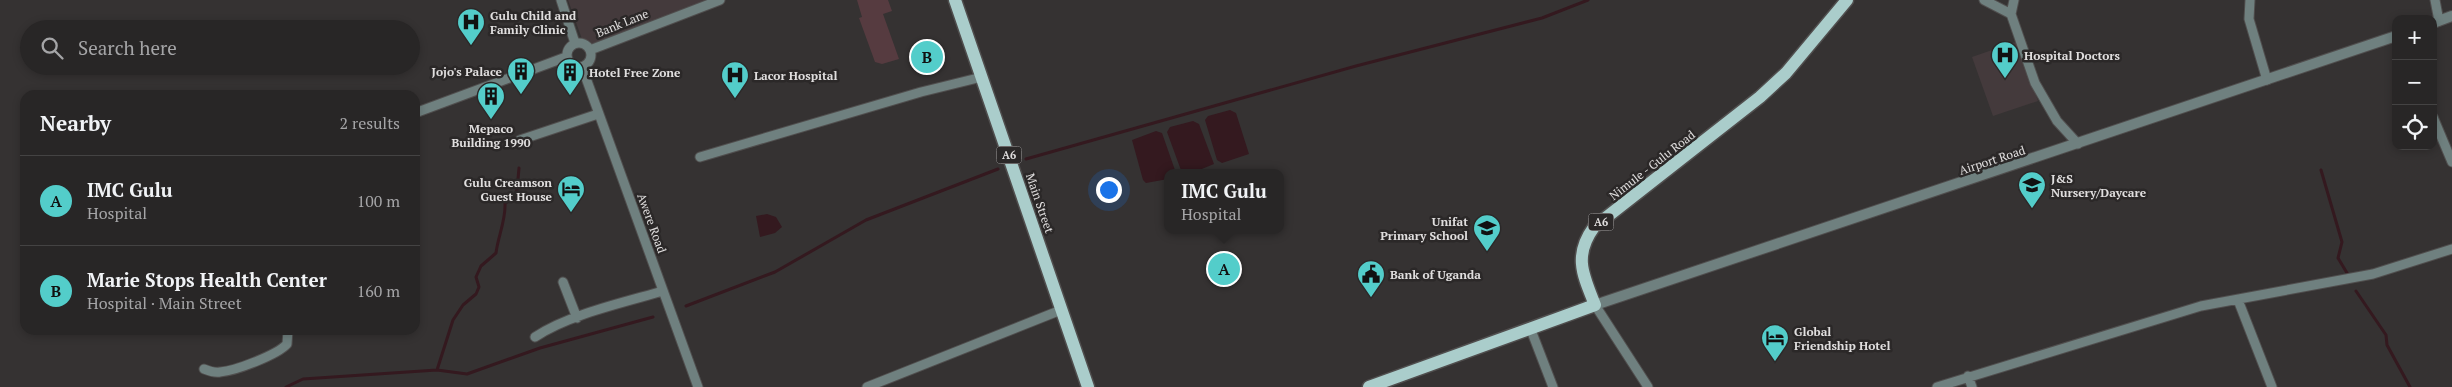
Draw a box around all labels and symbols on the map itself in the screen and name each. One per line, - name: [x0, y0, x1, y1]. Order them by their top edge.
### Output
- street label: Bank Lane: [593, 6, 651, 40]
- hospital icon: Gulu Child and Family Clinic: [456, 7, 486, 46]
- place label: Gulu Child and Family Clinic: [490, 8, 577, 37]
- pin: B: [911, 38, 943, 76]
- hospital icon: Hospital Doctors: [1990, 40, 2020, 79]
- place label: Hospital Doctors: [2024, 48, 2120, 63]
- building icon: Jojo's Palace: [506, 56, 536, 95]
- building icon: Hotel Free Zone: [555, 57, 585, 96]
- hospital icon: Lacor Hospital: [720, 60, 750, 99]
- place label: Jojo's Palace: [432, 64, 503, 79]
- place label: Hotel Free Zone: [589, 65, 681, 80]
- place label: Lacor Hospital: [754, 68, 837, 83]
- building icon: Mepaco Building 1990: [476, 81, 506, 120]
- place label: Mepaco Building 1990: [451, 121, 531, 150]
- street label: Nimule - Gulu Road: [1606, 127, 1698, 203]
- street label: Airport Road: [1957, 142, 2027, 178]
- road number: A6: [996, 146, 1022, 164]
- school or university icon: J&S Nursery/Daycare: [2017, 170, 2047, 209]
- street label: Main Street: [1023, 171, 1057, 235]
- place label: J&S Nursery/Daycare: [2051, 171, 2147, 200]
- hotel icon: Gulu Creamson Guest House: [556, 174, 586, 213]
- place label: Gulu Creamson Guest House: [464, 175, 553, 204]
- your location: [1096, 177, 1122, 203]
- street label: Awere Road: [634, 191, 670, 255]
- school or university icon: Unifat Primary School: [1472, 213, 1502, 252]
- road number: A6: [1588, 213, 1614, 230]
- place label: Unifat Primary School: [1380, 214, 1468, 243]
- pin: A: [1208, 250, 1240, 288]
- public building icon: Bank of Uganda: [1356, 259, 1386, 298]
- place label: Bank of Uganda: [1390, 267, 1481, 282]
- hotel icon: Global Friendship Hotel: [1760, 323, 1790, 362]
- place label: Global Friendship Hotel: [1794, 324, 1891, 353]

